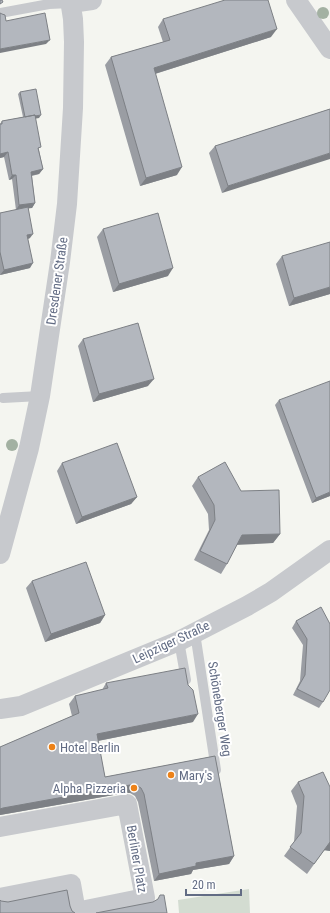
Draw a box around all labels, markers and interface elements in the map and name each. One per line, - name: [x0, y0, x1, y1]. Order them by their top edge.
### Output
- street label: Dresdener Straße: [43, 236, 71, 326]
- street label: Leipziger Straße: [130, 618, 212, 666]
- street label: Schöneberger Weg: [205, 660, 235, 758]
- place label: Hotel Berlin: [60, 740, 120, 755]
- marker: Hotel Berlin: [47, 742, 57, 752]
- place label: Mary's: [179, 768, 212, 783]
- marker: Mary's: [166, 770, 176, 780]
- place label: Alpha Pizzeria: [53, 781, 126, 796]
- marker: Alpha Pizzeria: [129, 783, 139, 793]
- street label: Berliner Platz: [124, 824, 150, 894]
- scale bar: [186, 871, 241, 897]
- text: 20 m: [192, 878, 216, 892]

